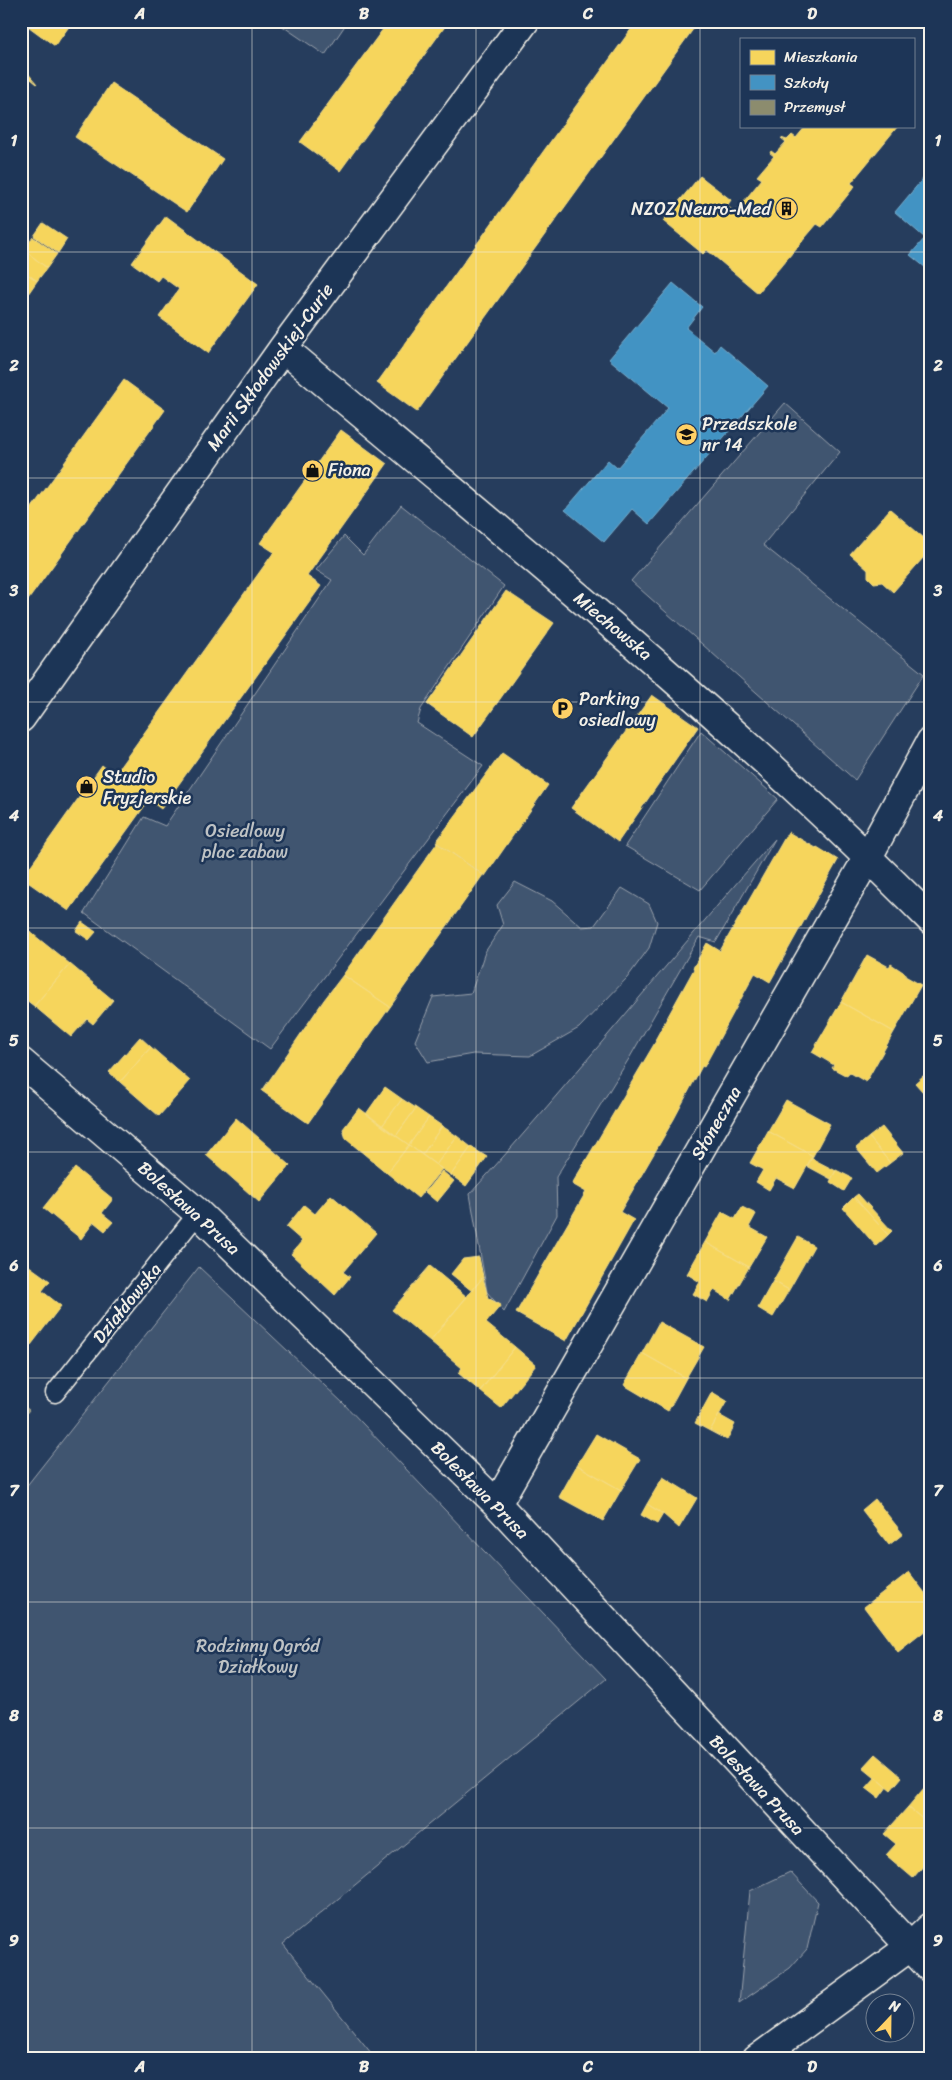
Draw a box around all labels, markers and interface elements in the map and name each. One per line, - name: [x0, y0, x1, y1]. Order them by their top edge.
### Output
- text: A: [134, 0, 145, 28]
- text: B: [359, 0, 370, 28]
- text: C: [582, 0, 594, 28]
- text: D: [807, 0, 817, 28]
- legend: [740, 38, 914, 128]
- text: Mieszkania: [784, 44, 858, 70]
- text: Szkoły: [784, 70, 829, 96]
- text: Przemysł: [784, 94, 846, 120]
- text: 1: [11, 126, 18, 155]
- text: 1: [935, 126, 942, 155]
- place label: NZOZ Neuro-Med: [631, 193, 773, 225]
- building icon: NZOZ Neuro-Med: [775, 197, 799, 221]
- street label: Marii Skłodowskiej-Curie: [198, 276, 342, 458]
- text: 2: [8, 351, 19, 380]
- text: 2: [932, 351, 943, 380]
- place label: Przedszkole nr 14: [702, 408, 797, 461]
- school or university icon: Przedszkole nr 14: [674, 422, 698, 446]
- place label: Fiona: [328, 454, 371, 486]
- shop icon: Fiona: [300, 458, 324, 482]
- text: 3: [9, 576, 19, 605]
- text: 3: [933, 576, 943, 605]
- street label: Miechowska: [566, 583, 660, 669]
- place label: Parking osiedlowy: [579, 683, 656, 736]
- parking icon: Parking osiedlowy: [551, 697, 575, 721]
- place label: Studio Fryzjerskie: [103, 761, 191, 814]
- shop icon: Studio Fryzjerskie: [75, 775, 99, 799]
- text: 4: [8, 801, 19, 830]
- text: 4: [932, 801, 943, 830]
- park label: Osiedlowy plac zabaw: [201, 815, 289, 868]
- text: 5: [9, 1026, 19, 1055]
- text: 5: [933, 1026, 943, 1055]
- street label: Słoneczna: [682, 1080, 750, 1166]
- street label: Bolesława Prusa: [130, 1153, 248, 1263]
- text: 6: [8, 1251, 19, 1280]
- text: 6: [932, 1251, 943, 1280]
- street label: Działdowska: [84, 1255, 170, 1351]
- street label: Bolesława Prusa: [423, 1433, 537, 1547]
- text: 7: [9, 1476, 20, 1505]
- text: 7: [933, 1476, 944, 1505]
- park label: Rodzinny Ogród Działkowy: [196, 1630, 321, 1683]
- text: 8: [8, 1701, 19, 1730]
- text: 8: [932, 1701, 943, 1730]
- street label: Bolesława Prusa: [701, 1727, 813, 1843]
- text: 9: [9, 1926, 19, 1955]
- text: 9: [933, 1926, 943, 1955]
- north arrow: [864, 1992, 914, 2042]
- text: N: [885, 1993, 904, 2020]
- text: A: [134, 2052, 145, 2080]
- text: B: [359, 2052, 370, 2080]
- text: C: [582, 2052, 594, 2080]
- text: D: [807, 2052, 817, 2080]

